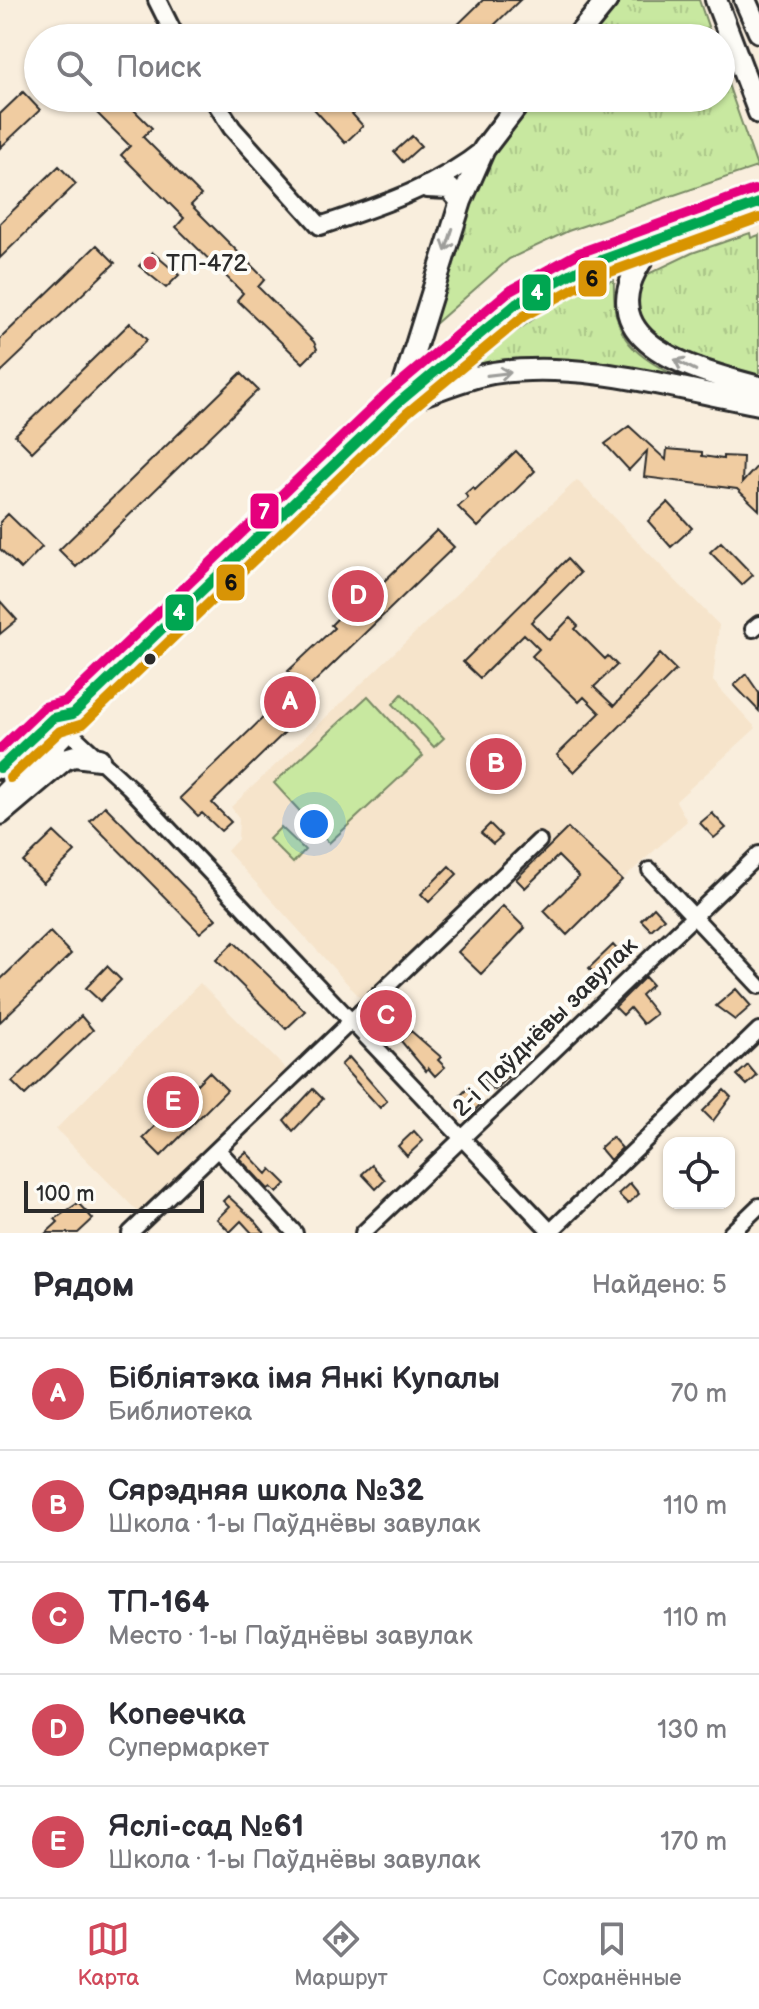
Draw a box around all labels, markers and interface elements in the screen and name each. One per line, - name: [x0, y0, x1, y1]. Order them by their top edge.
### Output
- search box: [24, 24, 735, 112]
- icon: search: [52, 46, 96, 90]
- text: Поиск: [116, 50, 202, 86]
- one-way arrow: [441, 228, 456, 253]
- place label: ТП-472: [166, 249, 247, 278]
- marker: ТП-472: [141, 254, 159, 272]
- line badge: 6: [577, 259, 608, 298]
- text: 6: [585, 266, 599, 293]
- line badge: 4: [521, 273, 552, 312]
- text: 4: [531, 280, 544, 307]
- one-way arrow: [673, 356, 697, 372]
- one-way arrow: [485, 366, 512, 381]
- line badge: 7: [249, 492, 280, 530]
- text: 7: [258, 499, 270, 526]
- line badge: 6: [215, 563, 246, 602]
- pin: D: [332, 566, 384, 626]
- text: 6: [224, 570, 238, 597]
- line badge: 4: [164, 593, 195, 632]
- text: 4: [173, 600, 186, 627]
- unlabelled marker: [142, 651, 158, 667]
- pin: A: [264, 672, 316, 732]
- pin: B: [470, 734, 522, 794]
- your location: [294, 804, 334, 844]
- street label: 2-і Паўднёвы завулак: [446, 931, 644, 1123]
- pin: C: [360, 986, 412, 1046]
- pin: E: [147, 1072, 199, 1132]
- map controls: [663, 1137, 735, 1209]
- button: locate: [663, 1137, 735, 1209]
- scale bar: [24, 1177, 204, 1213]
- text: 100 m: [36, 1181, 95, 1208]
- text: Рядом: [32, 1265, 134, 1306]
- text: Найдено: 5: [592, 1270, 727, 1301]
- text: Бібліятэка імя Янкі Купалы: [108, 1361, 500, 1397]
- text: A: [50, 1379, 66, 1410]
- text: 70 m: [670, 1379, 727, 1410]
- text: Библиотека: [108, 1397, 252, 1428]
- text: Сярэдняя школа №32: [108, 1473, 424, 1509]
- text: B: [49, 1491, 67, 1522]
- text: 110 m: [663, 1491, 727, 1522]
- text: Школа · 1-ы Паўднёвы завулак: [108, 1509, 481, 1540]
- text: ТП-164: [108, 1585, 209, 1621]
- text: C: [49, 1603, 67, 1634]
- text: 110 m: [663, 1603, 727, 1634]
- text: Место · 1-ы Паўднёвы завулак: [108, 1621, 473, 1652]
- text: Копеечка: [108, 1697, 245, 1733]
- text: D: [49, 1715, 67, 1746]
- text: 130 m: [657, 1715, 727, 1746]
- text: Супермаркет: [108, 1733, 269, 1764]
- text: Яслі-сад №61: [108, 1809, 304, 1845]
- text: E: [50, 1827, 66, 1858]
- text: 170 m: [660, 1827, 727, 1858]
- text: Школа · 1-ы Паўднёвы завулак: [108, 1845, 481, 1876]
- tab: Карта: [77, 1917, 139, 1992]
- tab: Маршрут: [294, 1917, 388, 1992]
- tab: Сохранённые: [543, 1917, 682, 1992]

